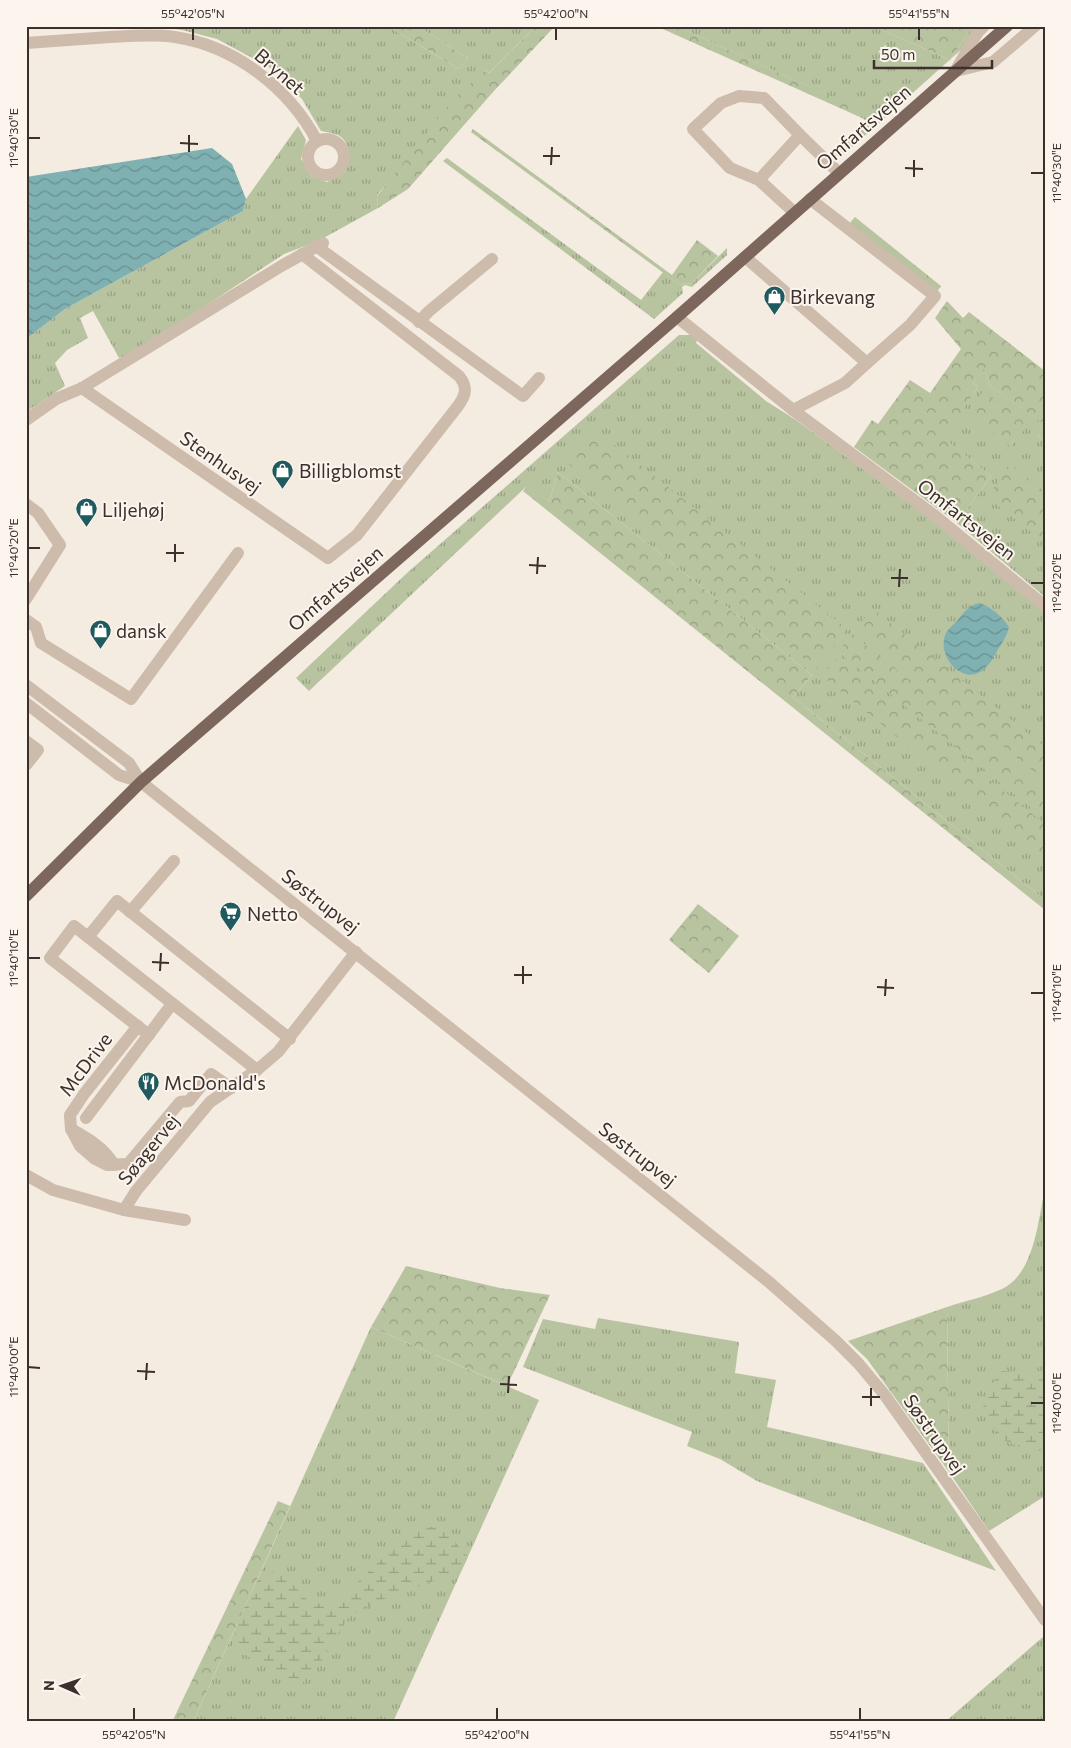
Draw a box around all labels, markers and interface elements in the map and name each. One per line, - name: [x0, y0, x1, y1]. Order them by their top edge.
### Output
- text: 55°42'05"N: [161, 6, 225, 20]
- text: 55°42'00"N: [524, 6, 588, 20]
- text: 55°41'55"N: [888, 6, 950, 20]
- scale bar: [874, 38, 991, 70]
- street label: Brynet: [250, 43, 310, 99]
- text: 50 m: [881, 45, 915, 63]
- street label: Omfartsvejen: [811, 79, 915, 175]
- text: 11°40'30"E: [6, 108, 20, 168]
- text: 11°40'30"E: [1049, 143, 1063, 203]
- shop icon: Birkevang: [762, 284, 786, 315]
- place label: Birkevang: [790, 285, 875, 308]
- street label: Stenhusvej: [176, 426, 266, 498]
- shop icon: Billigblomst: [271, 458, 295, 489]
- place label: Billigblomst: [299, 459, 402, 482]
- street label: Omfartsvejen: [913, 473, 1021, 565]
- shop icon: Liljehøj: [74, 497, 98, 528]
- place label: Liljehøj: [102, 498, 165, 521]
- text: 11°40'20"E: [6, 518, 20, 578]
- street label: Omfartsvejen: [283, 540, 387, 636]
- text: 11°40'20"E: [1049, 553, 1063, 613]
- shop icon: dansk: [88, 618, 112, 649]
- place label: dansk: [116, 619, 167, 642]
- street label: Søstrupvej: [278, 864, 364, 938]
- supermarket icon: Netto: [219, 901, 243, 932]
- place label: Netto: [247, 902, 298, 925]
- text: 11°40'10"E: [6, 929, 20, 987]
- text: 11°40'10"E: [1049, 964, 1063, 1022]
- street label: McDrive: [54, 1028, 116, 1100]
- restaurant icon: McDonald's: [136, 1070, 160, 1101]
- place label: McDonald's: [164, 1071, 266, 1094]
- street label: Søagervej: [112, 1109, 184, 1189]
- street label: Søstrupvej: [595, 1117, 681, 1191]
- text: 11°40'00"E: [6, 1337, 20, 1397]
- text: 11°40'00"E: [1049, 1373, 1063, 1433]
- street label: Søstrupvej: [899, 1390, 971, 1478]
- north arrow: [38, 1660, 88, 1710]
- text: N: [40, 1680, 57, 1691]
- text: 55°42'05"N: [102, 1727, 166, 1741]
- text: 55°42'00"N: [465, 1727, 529, 1741]
- text: 55°41'55"N: [829, 1727, 891, 1741]

